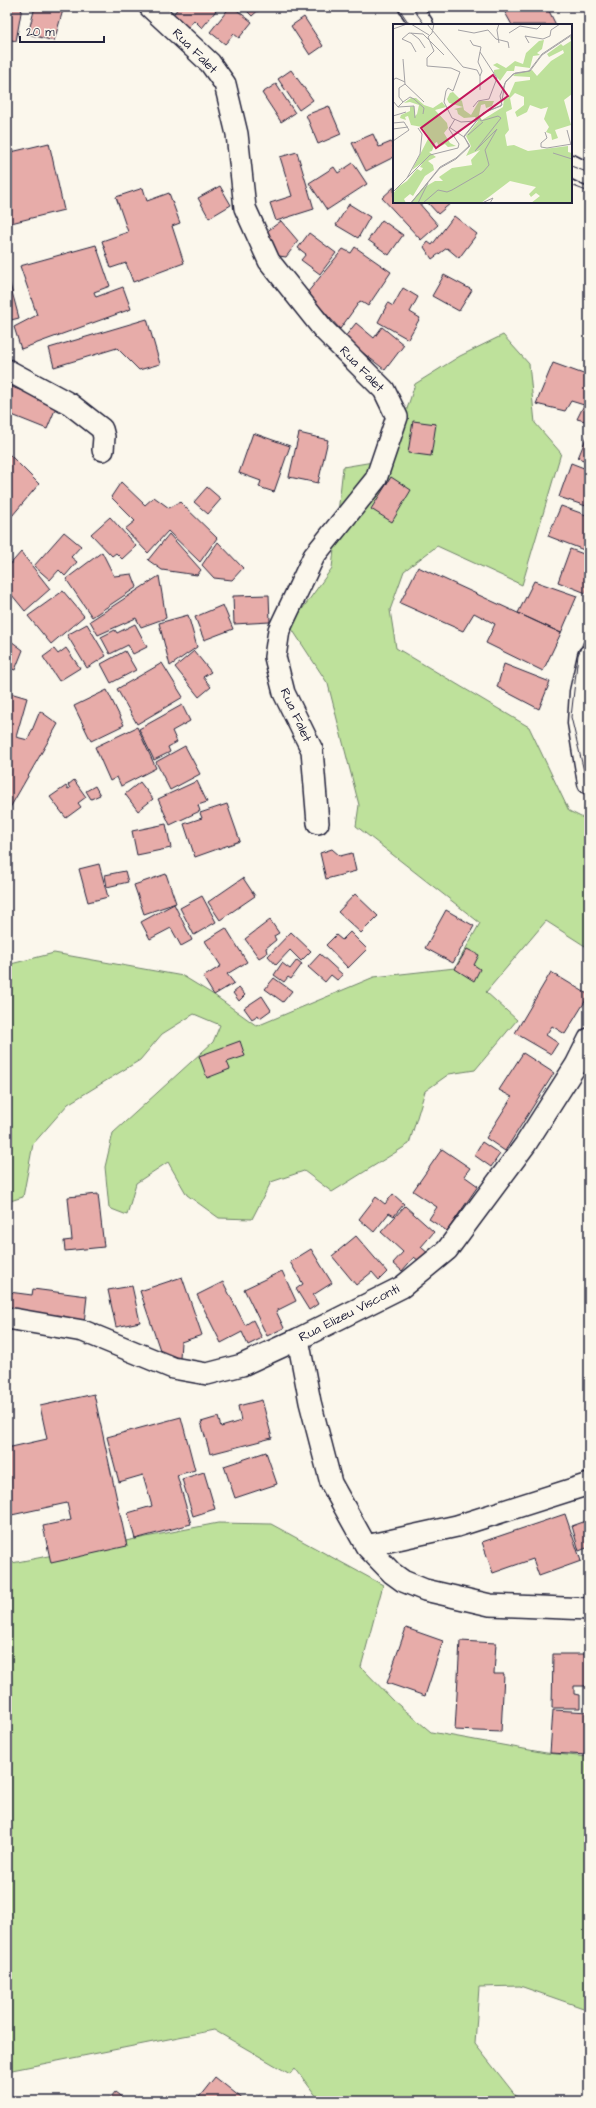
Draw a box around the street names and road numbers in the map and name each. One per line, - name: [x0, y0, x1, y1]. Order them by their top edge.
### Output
- street label: Rua Falet: [168, 24, 222, 78]
- street label: Rua Falet: [336, 342, 389, 397]
- street label: Rua Falet: [276, 685, 317, 746]
- street label: Rua Elizeu Visconti: [296, 1280, 402, 1346]

